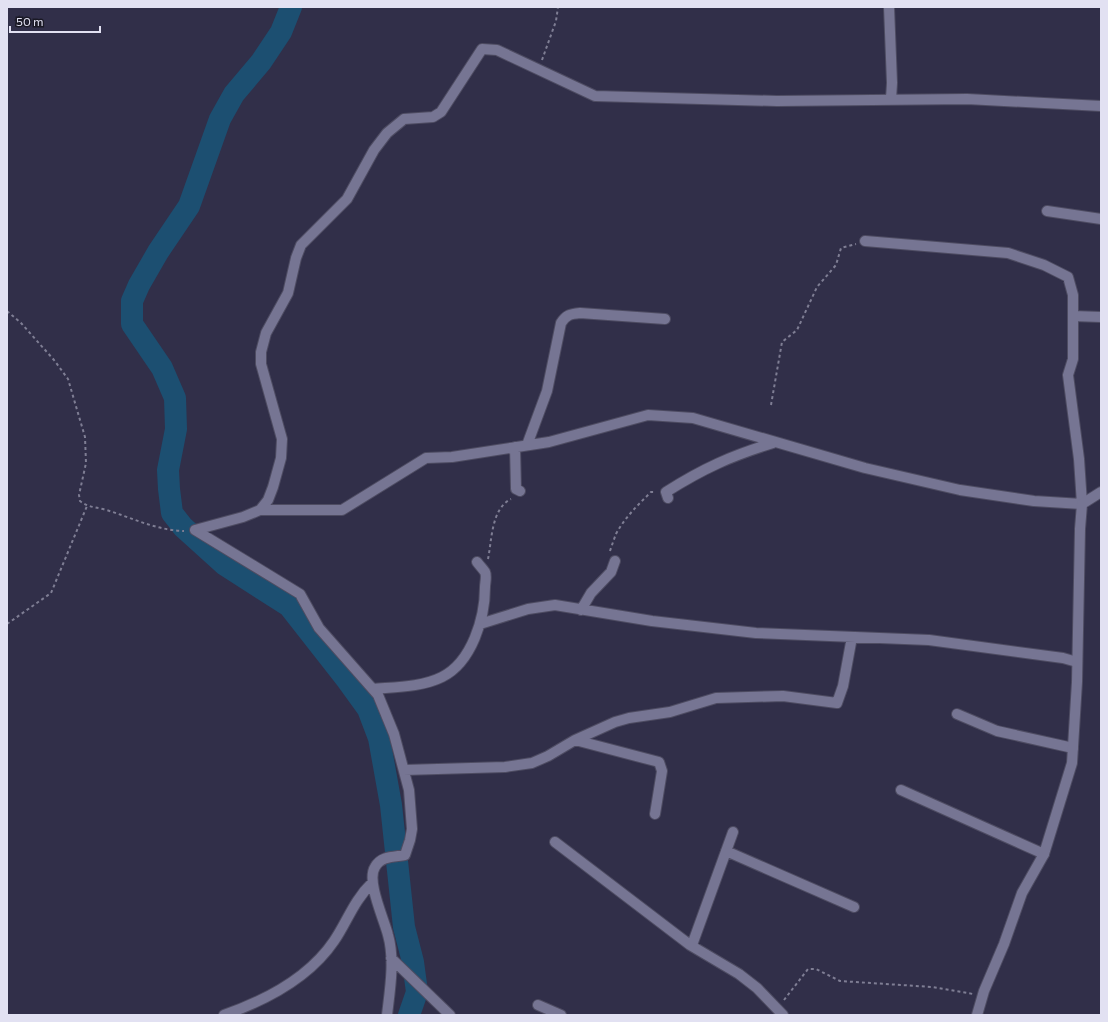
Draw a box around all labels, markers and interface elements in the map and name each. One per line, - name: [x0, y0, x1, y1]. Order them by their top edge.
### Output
- scale bar: [10, 8, 100, 34]
- text: 50 m: [16, 14, 44, 28]

